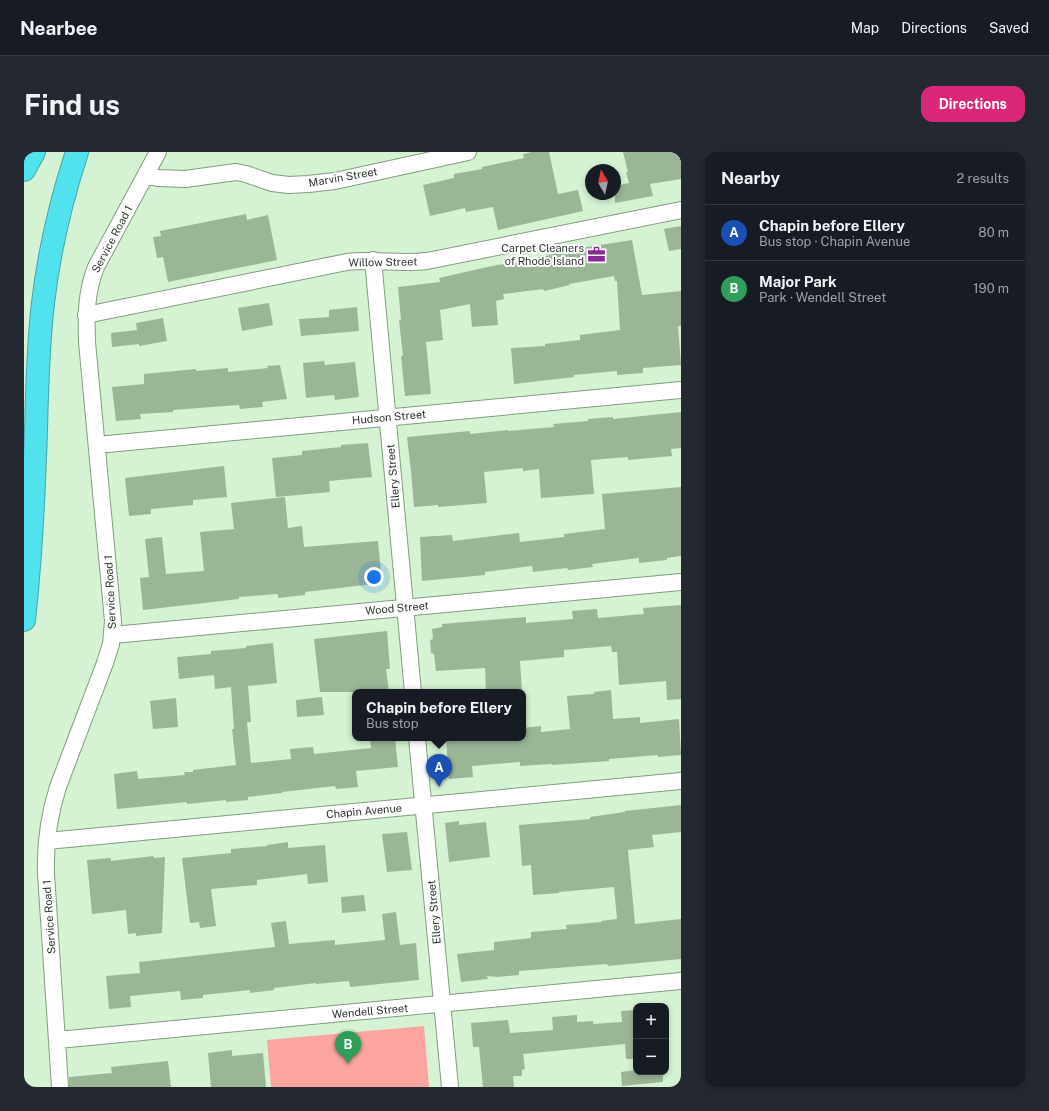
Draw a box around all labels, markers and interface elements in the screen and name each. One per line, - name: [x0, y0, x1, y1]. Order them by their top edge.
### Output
- text: Nearbee: [20, 17, 98, 39]
- text: Map: [851, 20, 879, 36]
- text: Directions: [901, 20, 967, 36]
- text: Saved: [989, 20, 1029, 36]
- button: Directions: [921, 86, 1025, 122]
- text: Find us: [24, 88, 120, 121]
- north arrow: [585, 164, 621, 200]
- street label: Marvin Street: [308, 165, 378, 189]
- text: Nearby: [721, 168, 780, 188]
- text: 2 results: [957, 171, 1009, 186]
- street label: Service Road 1: [89, 203, 135, 275]
- text: Chapin before Ellery: [759, 217, 905, 234]
- text: A: [729, 225, 739, 240]
- text: 80 m: [978, 225, 1009, 240]
- text: Bus stop · Chapin Avenue: [759, 234, 910, 249]
- place label: Carpet Cleaners of Rhode Island: [501, 242, 584, 267]
- office icon: Carpet Cleaners of Rhode Island: [587, 244, 607, 264]
- street label: Willow Street: [348, 255, 418, 269]
- text: Major Park: [759, 273, 837, 290]
- text: B: [730, 281, 738, 296]
- text: 190 m: [973, 281, 1009, 296]
- text: Park · Wendell Street: [759, 290, 886, 305]
- street label: Hudson Street: [351, 408, 427, 426]
- street label: Ellery Street: [384, 443, 402, 509]
- street label: Service Road 1: [102, 555, 118, 629]
- your location: [364, 567, 384, 587]
- street label: Wood Street: [365, 599, 429, 617]
- popup: [352, 689, 526, 741]
- text: Chapin before Ellery: [366, 699, 512, 716]
- text: Bus stop: [366, 716, 418, 731]
- pin: A: [426, 754, 452, 787]
- street label: Chapin Avenue: [326, 802, 402, 820]
- street label: Ellery Street: [425, 879, 443, 945]
- street label: Service Road 1: [40, 880, 58, 954]
- street label: Wendell Street: [331, 1002, 409, 1020]
- map controls: [633, 1003, 669, 1075]
- button: +: [633, 1003, 669, 1039]
- pin: B: [335, 1031, 361, 1064]
- button: −: [633, 1039, 669, 1075]

